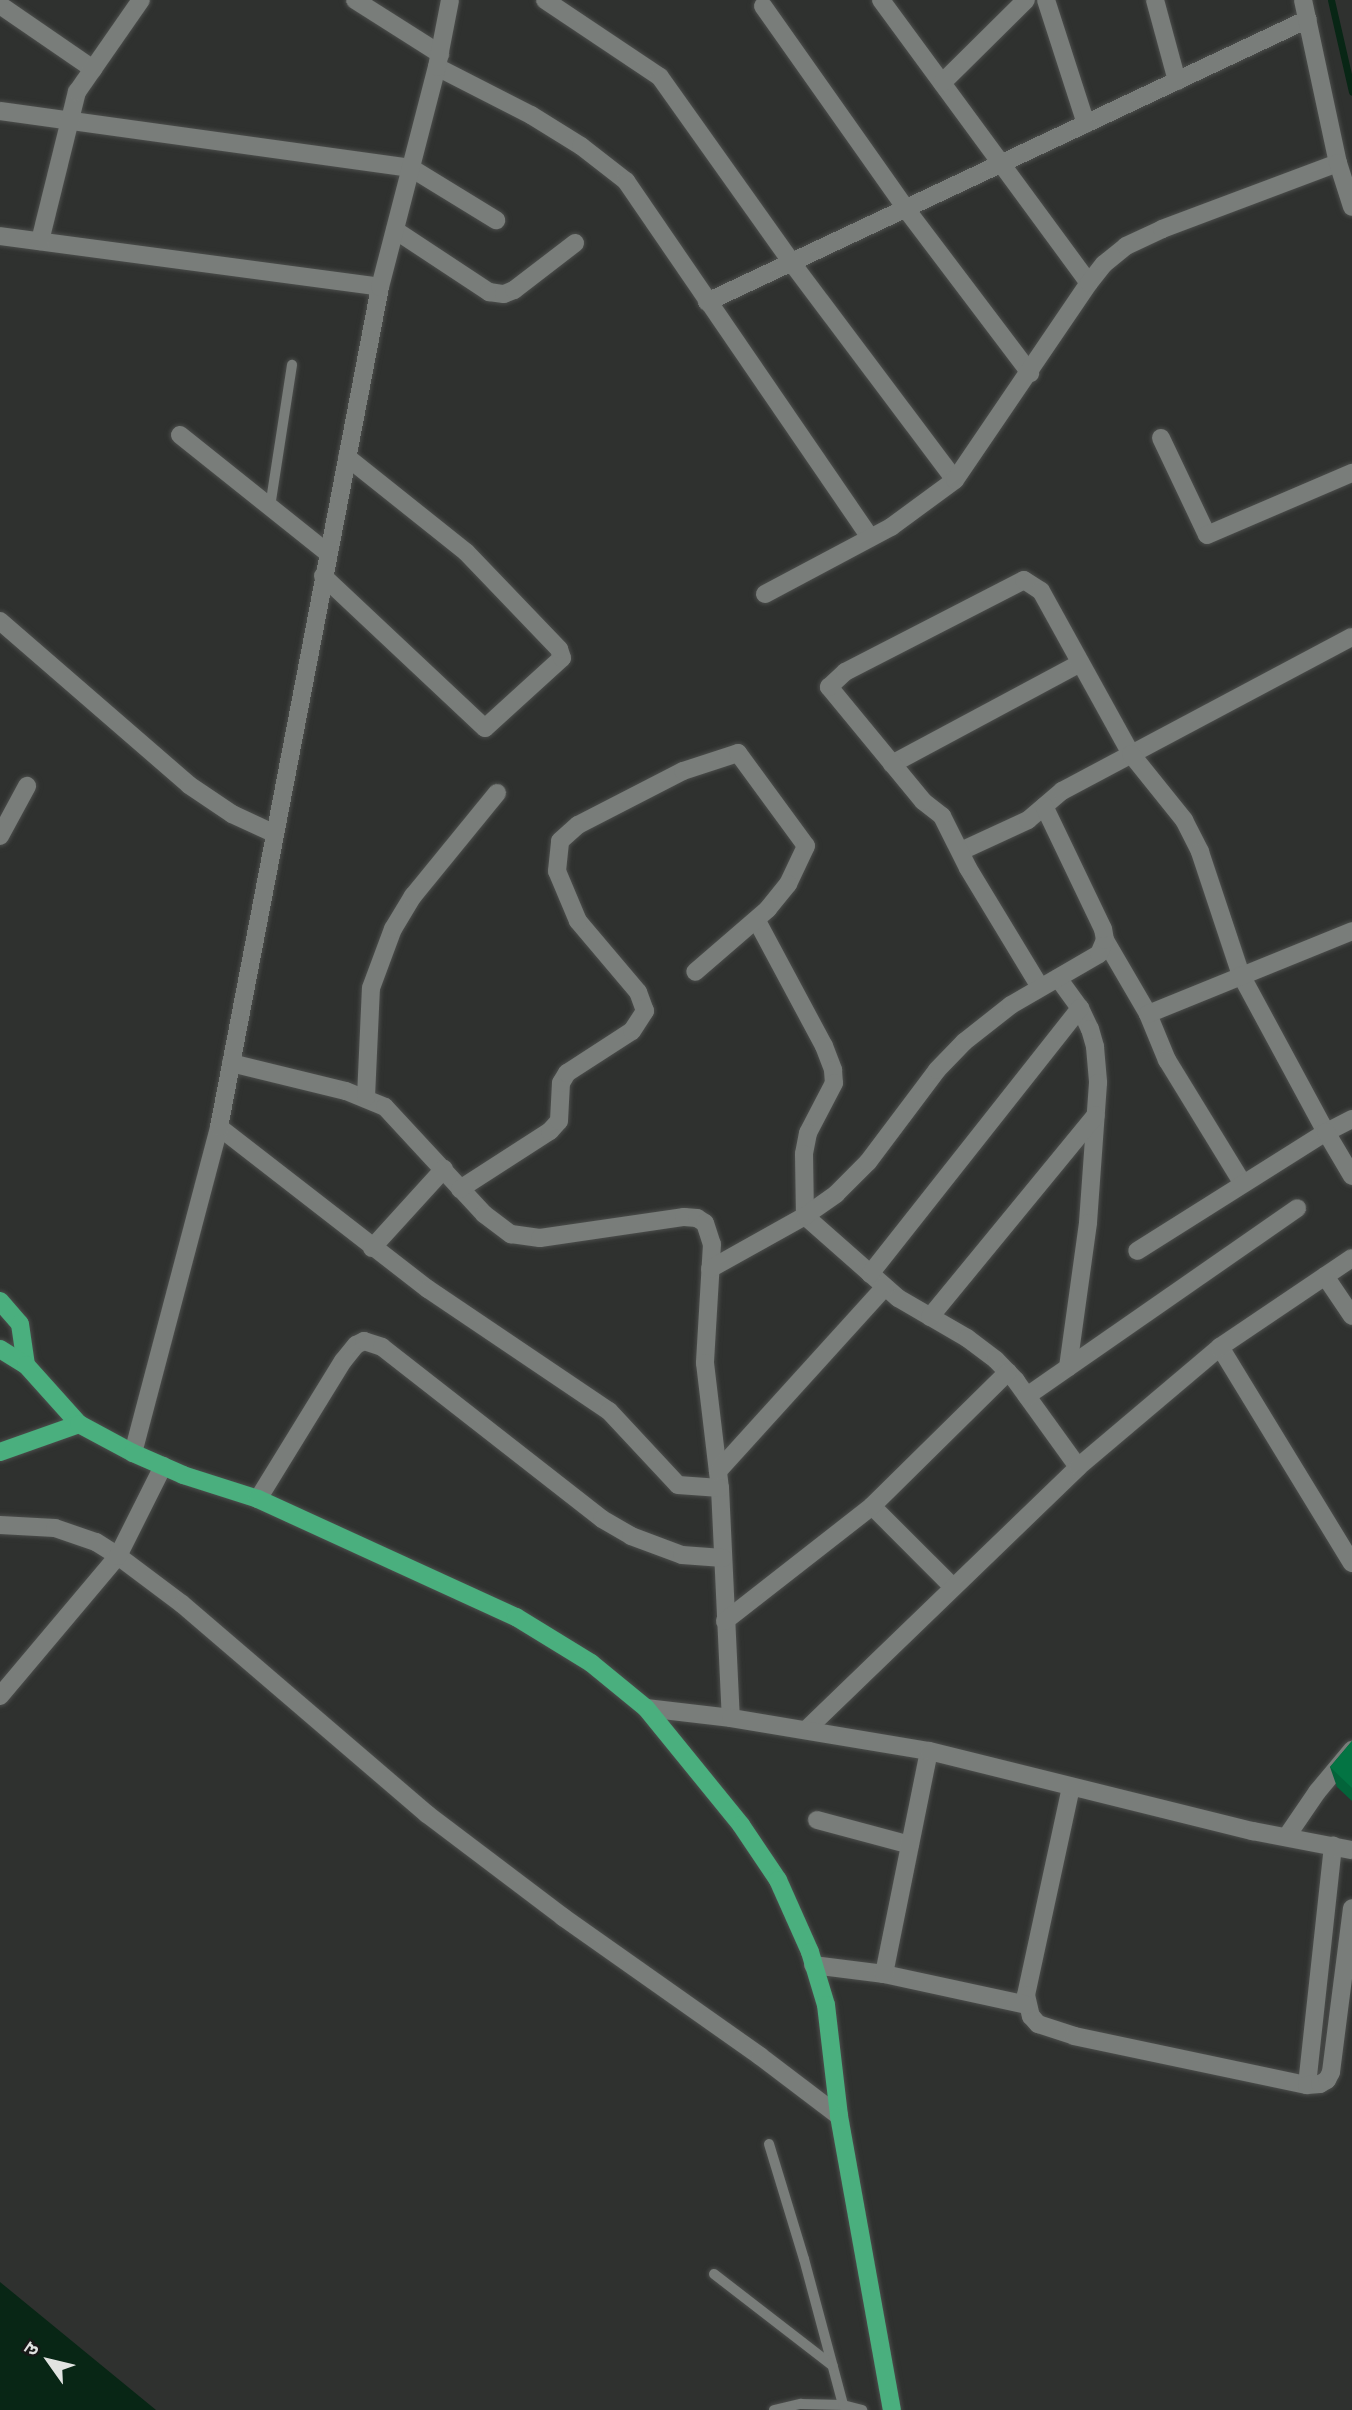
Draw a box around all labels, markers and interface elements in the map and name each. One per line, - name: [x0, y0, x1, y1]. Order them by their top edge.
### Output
- north arrow: [14, 2326, 84, 2396]
- text: उ: [18, 2337, 45, 2361]

